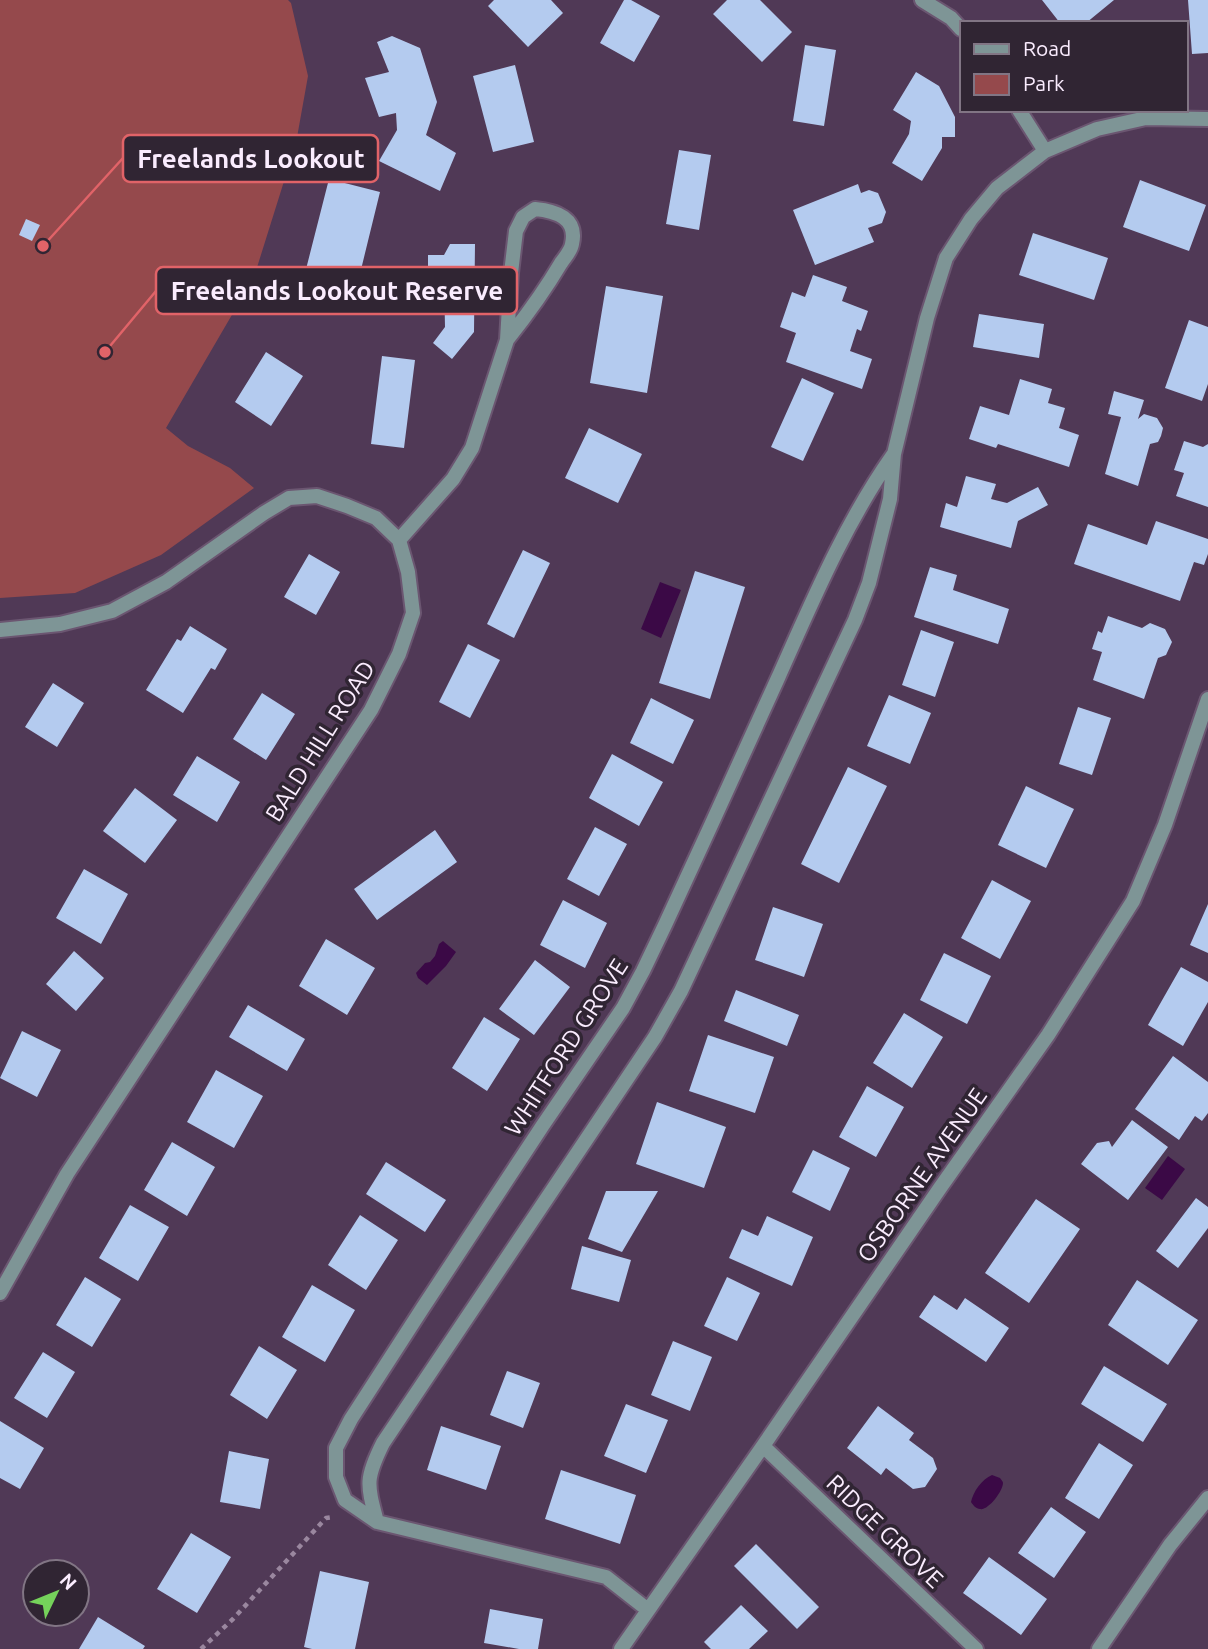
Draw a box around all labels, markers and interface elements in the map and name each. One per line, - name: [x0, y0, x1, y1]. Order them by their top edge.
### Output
- legend: [960, 21, 1187, 112]
- text: Road: [1023, 36, 1071, 60]
- text: Park: [1023, 71, 1065, 95]
- callout: Freelands Lookout: [123, 135, 378, 182]
- text: Freelands Lookout: [137, 144, 365, 173]
- callout: Freelands Lookout Reserve: [156, 267, 517, 314]
- text: Freelands Lookout Reserve: [171, 276, 503, 305]
- street label: BALD HILL ROAD: [260, 656, 380, 826]
- street label: WHITFORD GROVE: [499, 954, 633, 1140]
- street label: OSBORNE AVENUE: [852, 1083, 992, 1267]
- street label: RIDGE GROVE: [821, 1469, 949, 1593]
- north arrow: [21, 1558, 91, 1628]
- text: N: [56, 1569, 81, 1594]

